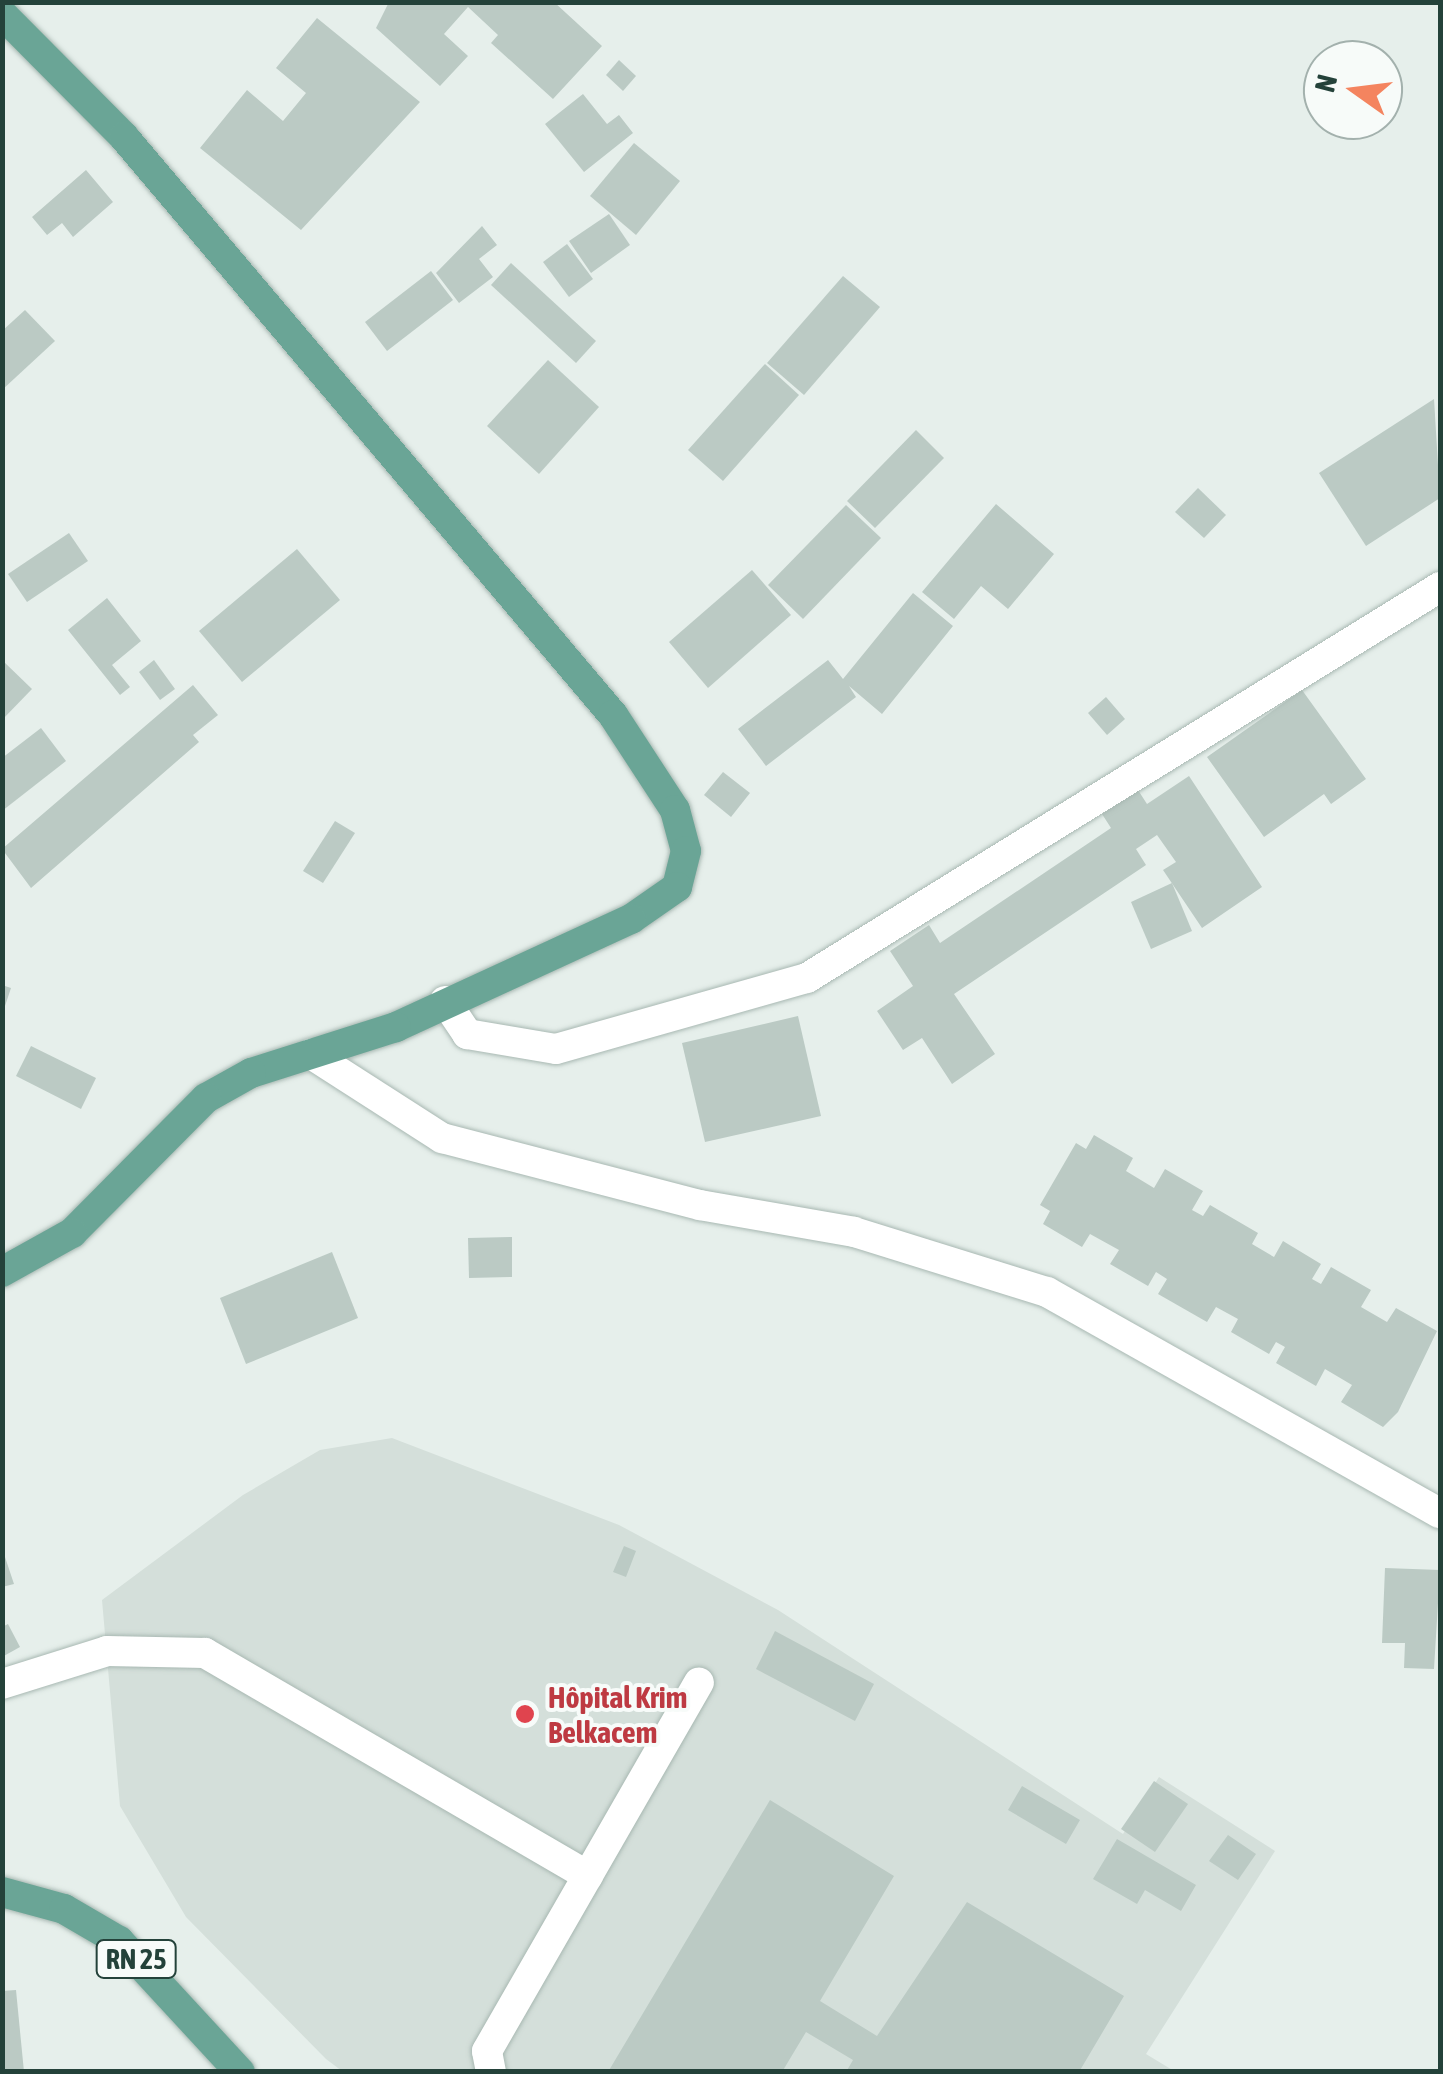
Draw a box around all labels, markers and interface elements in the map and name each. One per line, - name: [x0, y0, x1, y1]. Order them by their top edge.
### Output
- north arrow: [1303, 40, 1403, 140]
- text: N: [1308, 71, 1343, 95]
- place label: Hôpital Krim Belkacem: [548, 1679, 687, 1750]
- marker: Hôpital Krim Belkacem: [512, 1701, 538, 1727]
- road number: RN 25: [94, 1936, 178, 1982]

